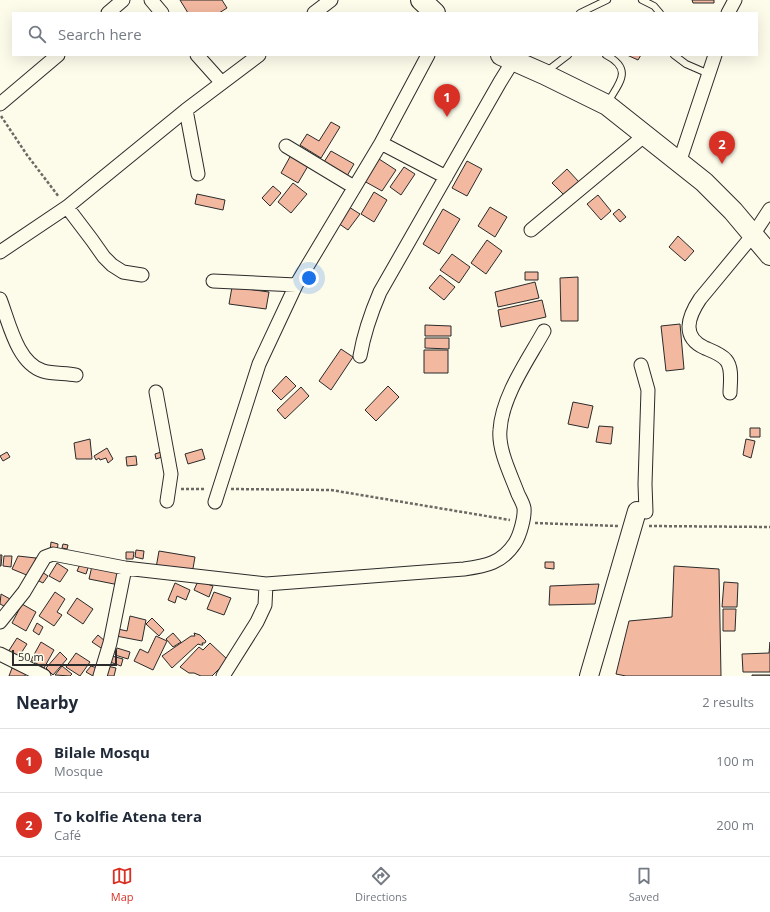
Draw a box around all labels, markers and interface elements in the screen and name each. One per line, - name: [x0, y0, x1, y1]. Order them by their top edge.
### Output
- search box: [12, 12, 758, 56]
- icon: search: [26, 23, 48, 45]
- text: Search here: [58, 24, 142, 44]
- pin: 1: [434, 84, 460, 117]
- pin: 2: [709, 131, 735, 164]
- your location: [299, 268, 319, 288]
- scale bar: [12, 648, 117, 667]
- text: 50 m: [18, 649, 44, 664]
- text: Nearby: [16, 691, 78, 714]
- text: 2 results: [702, 693, 754, 711]
- text: Bilale Mosqu: [54, 742, 150, 762]
- text: 1: [25, 752, 33, 770]
- text: 100 m: [716, 752, 754, 770]
- text: Mosque: [54, 762, 103, 780]
- text: To kolfie Atena tera: [54, 806, 202, 826]
- text: 2: [25, 816, 33, 834]
- text: 200 m: [716, 816, 754, 834]
- text: Café: [54, 826, 81, 844]
- tab: Map: [111, 865, 134, 904]
- tab: Directions: [355, 865, 407, 904]
- tab: Saved: [629, 865, 659, 904]

